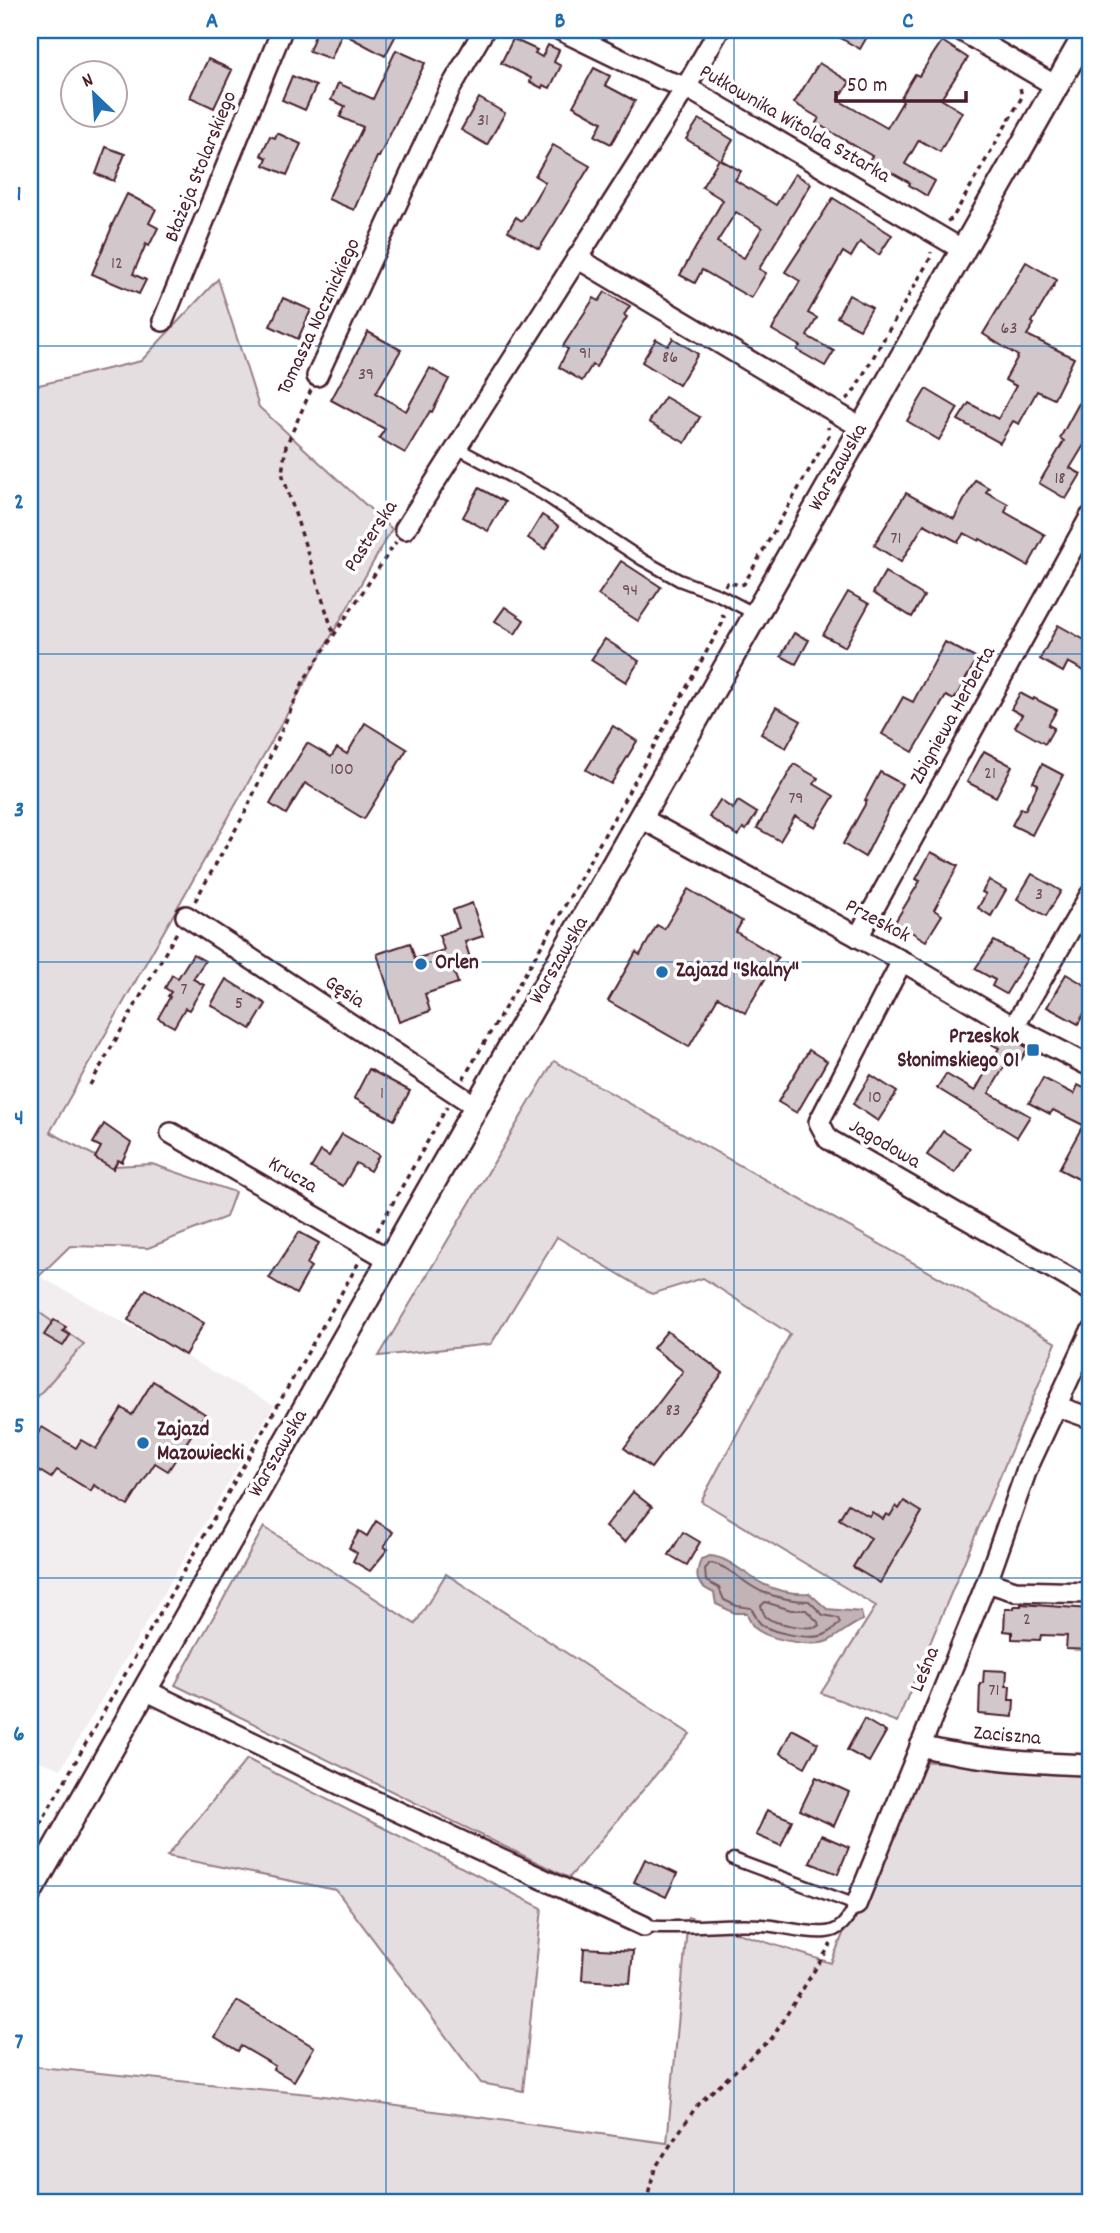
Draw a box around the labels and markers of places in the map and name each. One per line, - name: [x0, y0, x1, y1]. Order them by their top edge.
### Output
- place label: Orlen: [435, 949, 479, 979]
- marker: Orlen: [413, 956, 429, 972]
- place label: Zajazd "Skalny": [676, 957, 799, 987]
- marker: Zajazd "Skalny": [654, 964, 670, 980]
- place label: Przeskok Słonimskiego 01: [897, 1023, 1019, 1077]
- marker: Przeskok Słonimskiego 01: [1025, 1042, 1041, 1058]
- place label: Zajazd Mazowiecki: [157, 1416, 244, 1470]
- marker: Zajazd Mazowiecki: [135, 1435, 151, 1451]

